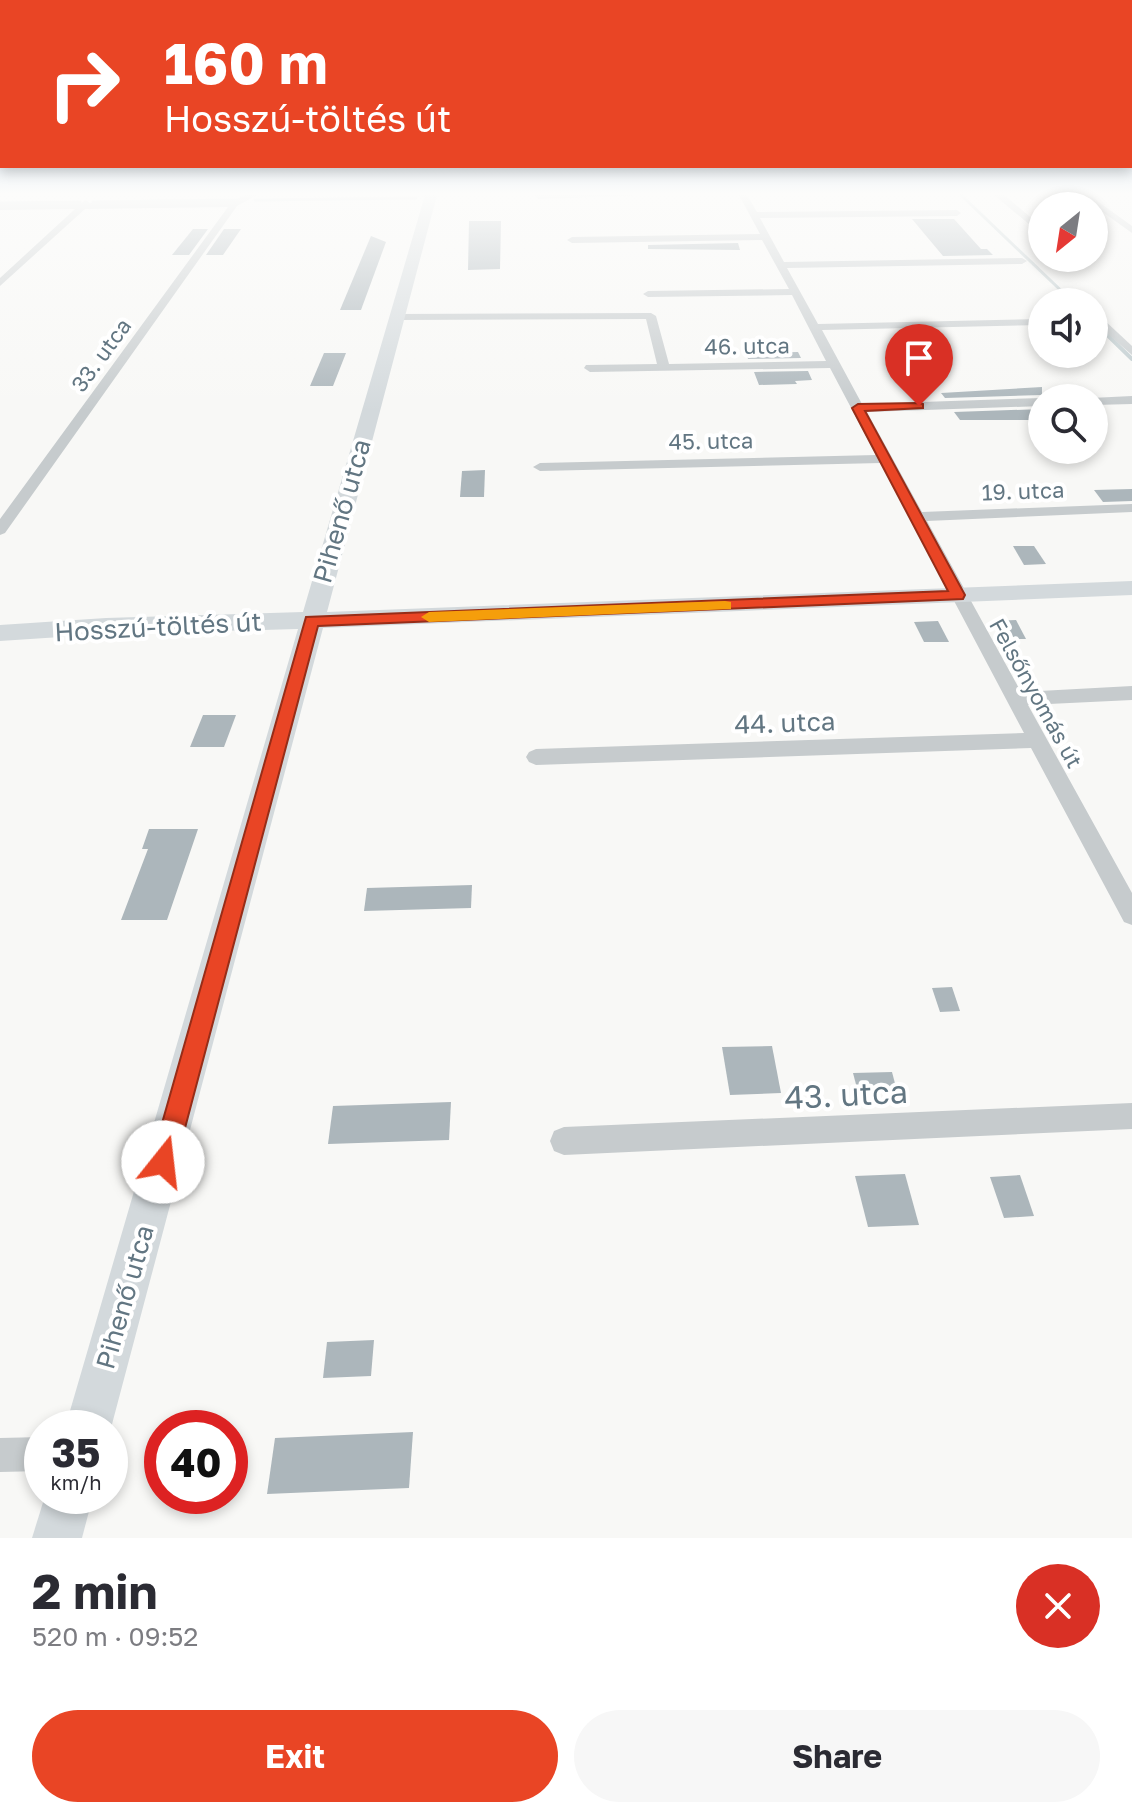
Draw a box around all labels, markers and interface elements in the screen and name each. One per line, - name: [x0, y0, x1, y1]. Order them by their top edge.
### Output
- text: 160 m: [164, 29, 328, 96]
- icon: right: [32, 32, 136, 136]
- text: Hosszú-töltés út: [164, 97, 451, 140]
- north arrow: [1028, 192, 1108, 272]
- map controls: [1028, 192, 1108, 464]
- button: sound: [1028, 288, 1108, 368]
- street label: 33. utca: [65, 313, 136, 397]
- pin: [885, 324, 953, 406]
- street label: 46. utca: [704, 331, 790, 360]
- icon: arrive: [897, 336, 941, 380]
- button: search: [1028, 384, 1108, 464]
- street label: 45. utca: [668, 426, 754, 455]
- street label: Pihenő utca: [306, 435, 377, 586]
- street label: 19. utca: [981, 476, 1065, 505]
- street label: Hosszú-töltés út: [54, 606, 262, 647]
- street label: Felsőnyomás út: [984, 613, 1089, 772]
- street label: 44. utca: [734, 705, 836, 740]
- street label: 43. utca: [783, 1072, 909, 1116]
- position arrow: [121, 1120, 205, 1204]
- street label: Pihenő utca: [89, 1221, 160, 1372]
- speed limit sign: 40: [144, 1410, 248, 1514]
- text: 35: [52, 1428, 100, 1476]
- text: km/h: [51, 1470, 101, 1494]
- text: 2 min: [32, 1562, 157, 1620]
- button: close: [1016, 1564, 1100, 1648]
- text: 520 m · 09:52: [32, 1621, 198, 1652]
- button: Exit: [32, 1710, 558, 1802]
- button: Share: [574, 1710, 1100, 1802]

